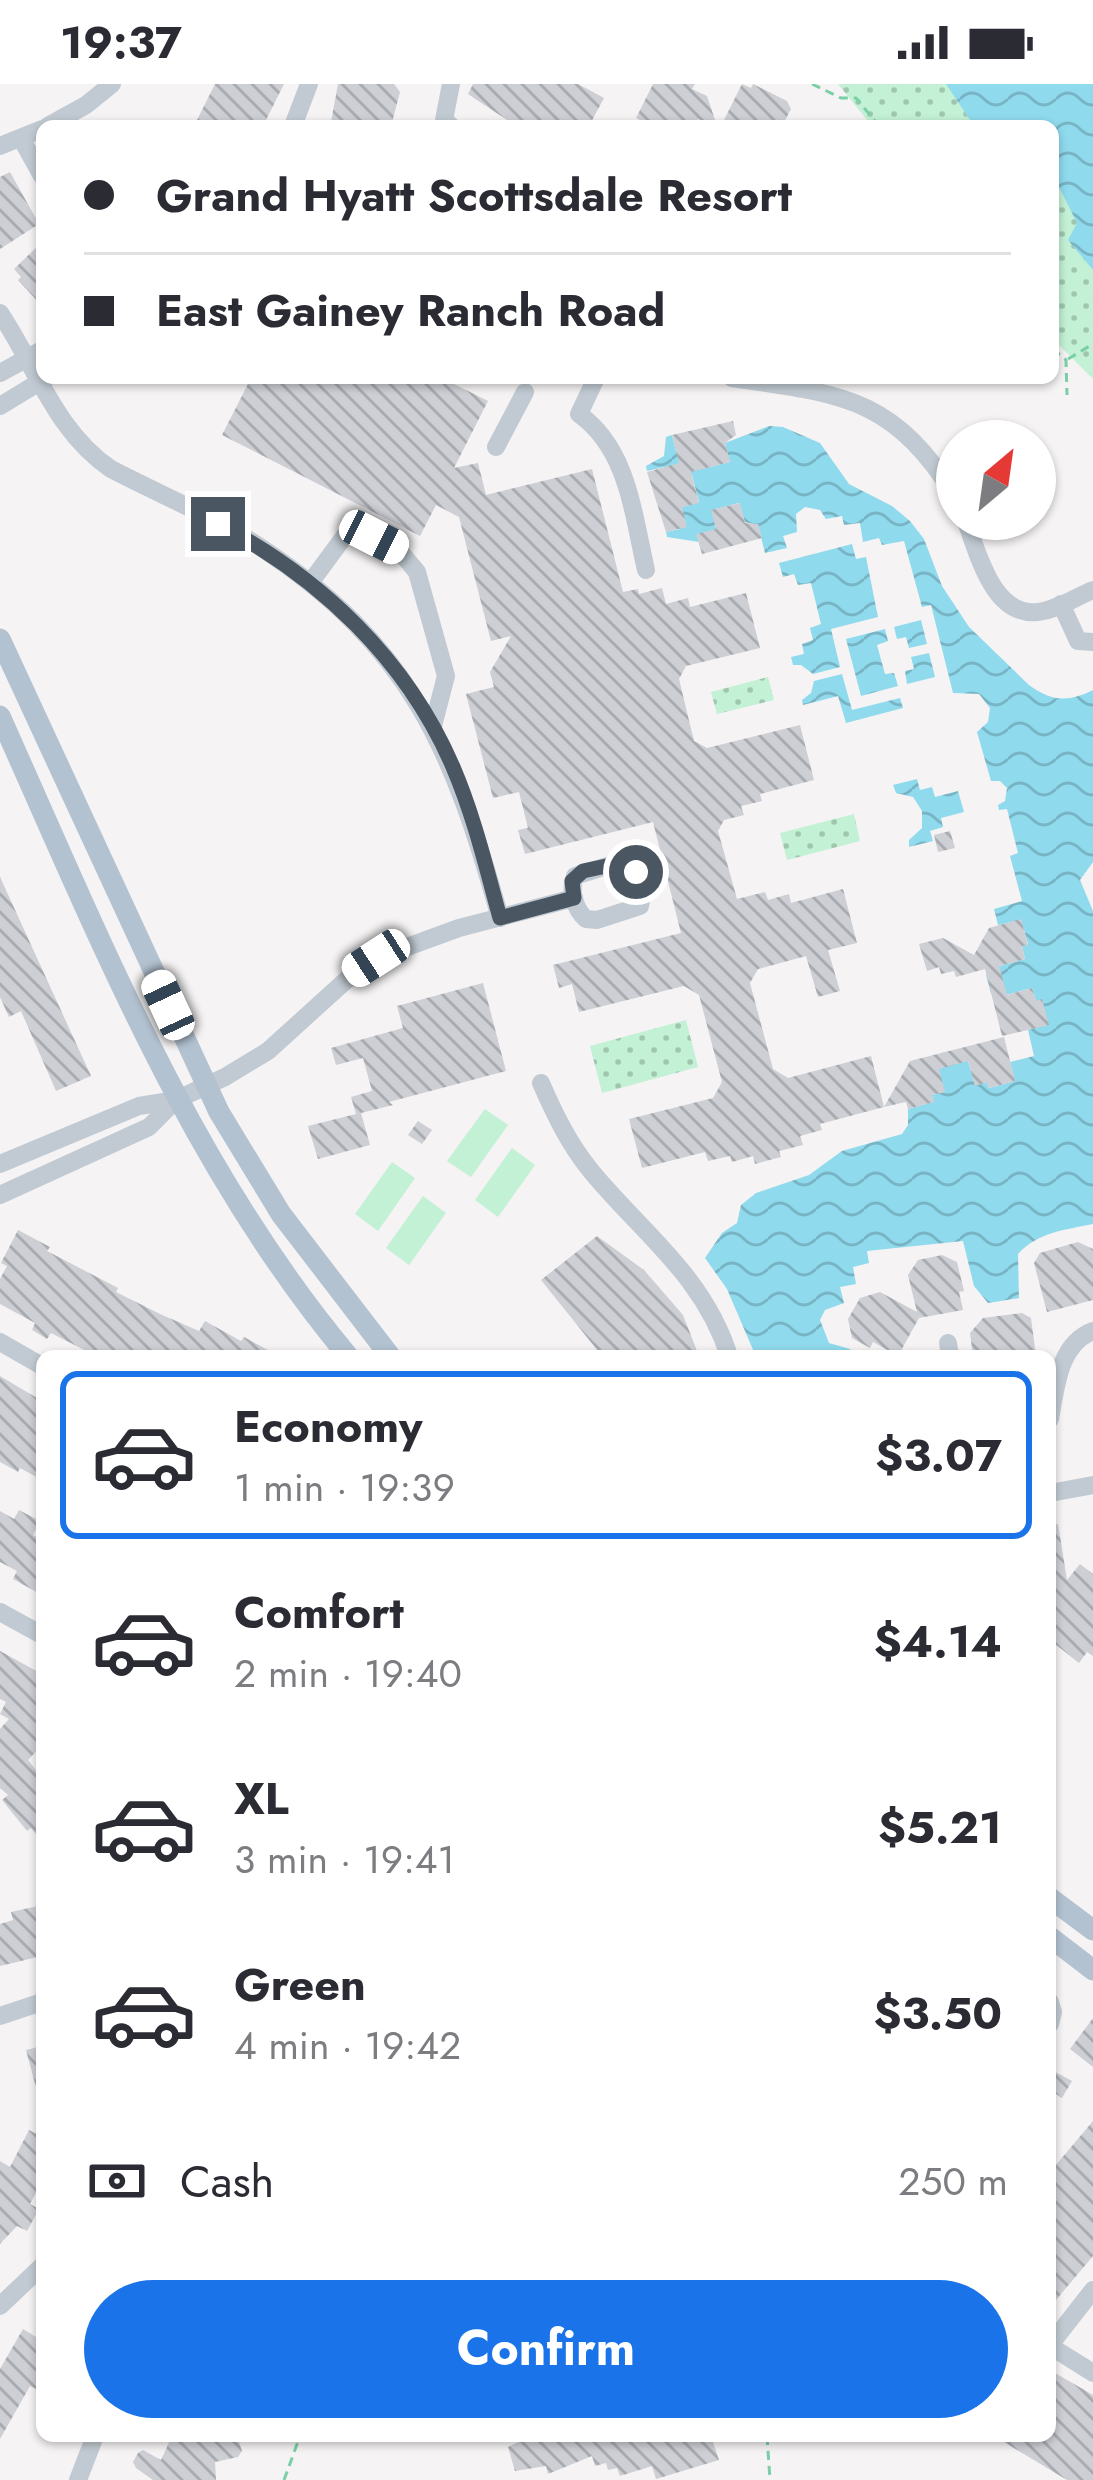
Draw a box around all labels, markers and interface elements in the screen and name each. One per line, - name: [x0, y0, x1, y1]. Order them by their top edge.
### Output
- text: 19:37: [60, 10, 182, 75]
- text: Grand Hyatt Scottsdale Resort: [156, 163, 792, 228]
- text: East Gainey Ranch Road: [156, 278, 665, 343]
- north arrow: [936, 420, 1056, 540]
- map controls: [936, 420, 1056, 540]
- route end: [191, 497, 245, 551]
- car: [334, 505, 414, 569]
- route start: [609, 845, 663, 899]
- car: [336, 923, 416, 993]
- car: [136, 965, 200, 1045]
- text: Economy: [234, 1394, 422, 1459]
- icon: car: [90, 1401, 198, 1509]
- text: $3.07: [875, 1423, 1002, 1488]
- text: 1 min · 19:39: [234, 1459, 455, 1516]
- text: Comfort: [234, 1580, 404, 1645]
- icon: car: [90, 1587, 198, 1695]
- text: $4.14: [874, 1609, 1002, 1674]
- text: 2 min · 19:40: [234, 1645, 462, 1702]
- text: XL: [234, 1766, 289, 1831]
- icon: car: [90, 1773, 198, 1881]
- text: $5.21: [878, 1795, 1002, 1860]
- text: 3 min · 19:41: [234, 1831, 455, 1888]
- text: Green: [234, 1952, 366, 2017]
- icon: car: [90, 1959, 198, 2067]
- text: $3.50: [873, 1981, 1002, 2046]
- text: 4 min · 19:42: [234, 2017, 461, 2074]
- icon: cash: [84, 2148, 150, 2214]
- text: Cash: [180, 2149, 274, 2214]
- text: 250 m: [898, 2153, 1008, 2210]
- button: Confirm: [84, 2280, 1008, 2418]

